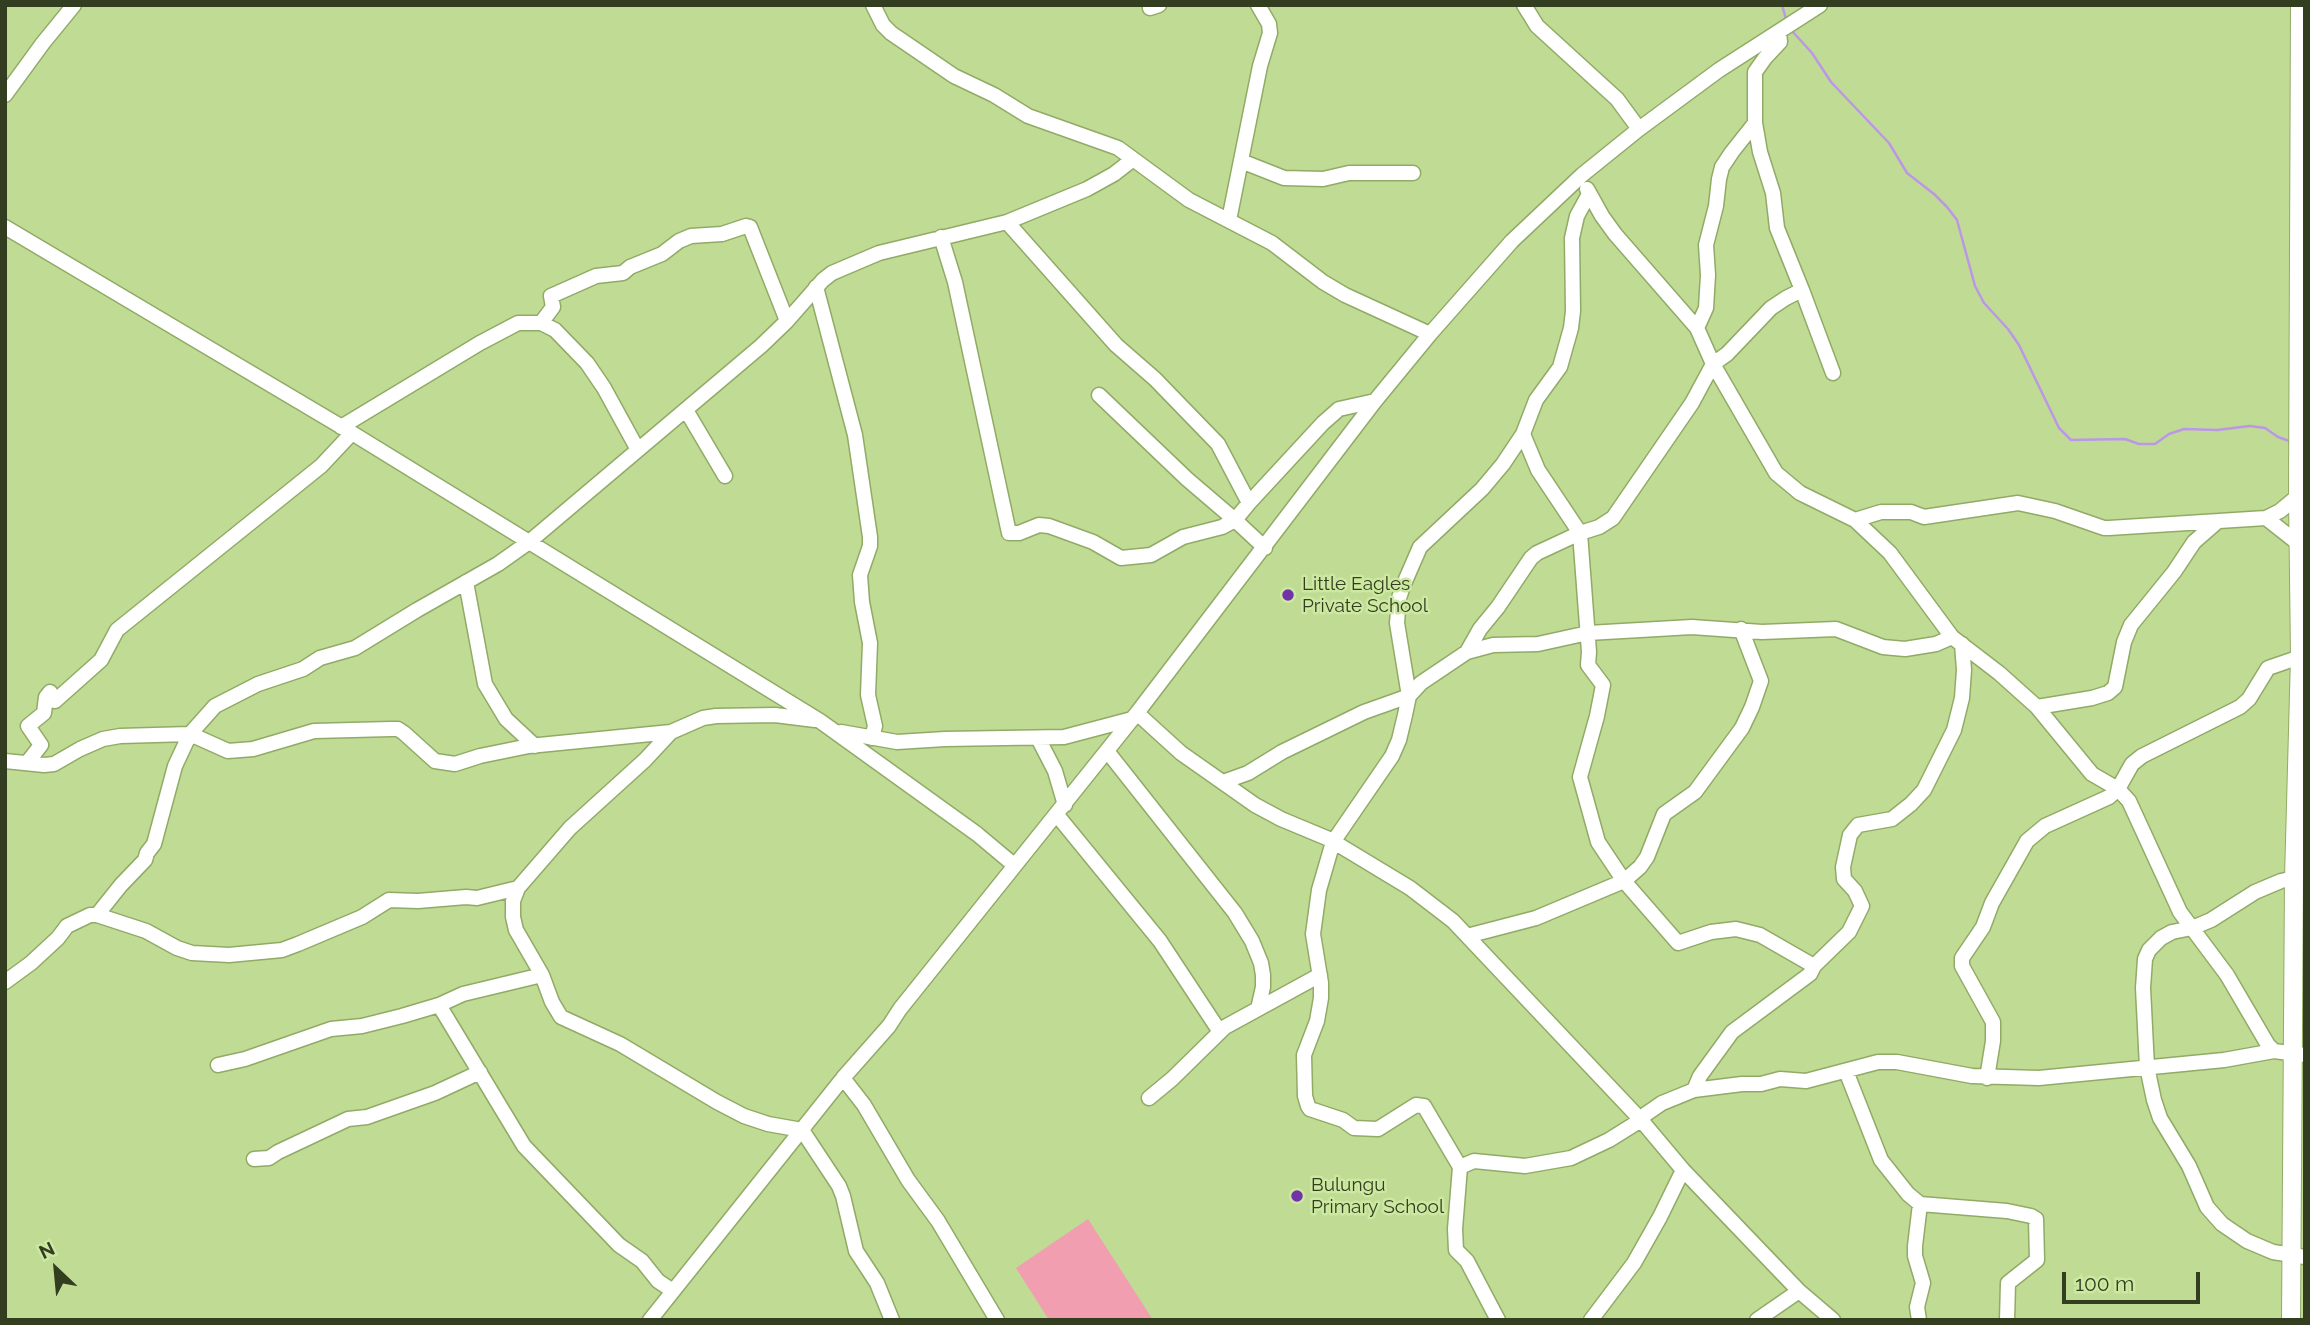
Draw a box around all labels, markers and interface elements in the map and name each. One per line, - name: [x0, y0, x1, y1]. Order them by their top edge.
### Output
- place label: Little Eagles Private School: [1302, 573, 1428, 617]
- marker: Little Eagles Private School: [1280, 587, 1296, 603]
- place label: Bulungu Primary School: [1311, 1174, 1444, 1218]
- marker: Bulungu Primary School: [1289, 1188, 1305, 1204]
- north arrow: [21, 1234, 91, 1304]
- text: N: [35, 1237, 58, 1263]
- scale bar: [2065, 1258, 2203, 1302]
- text: 100 m: [2075, 1271, 2134, 1296]

